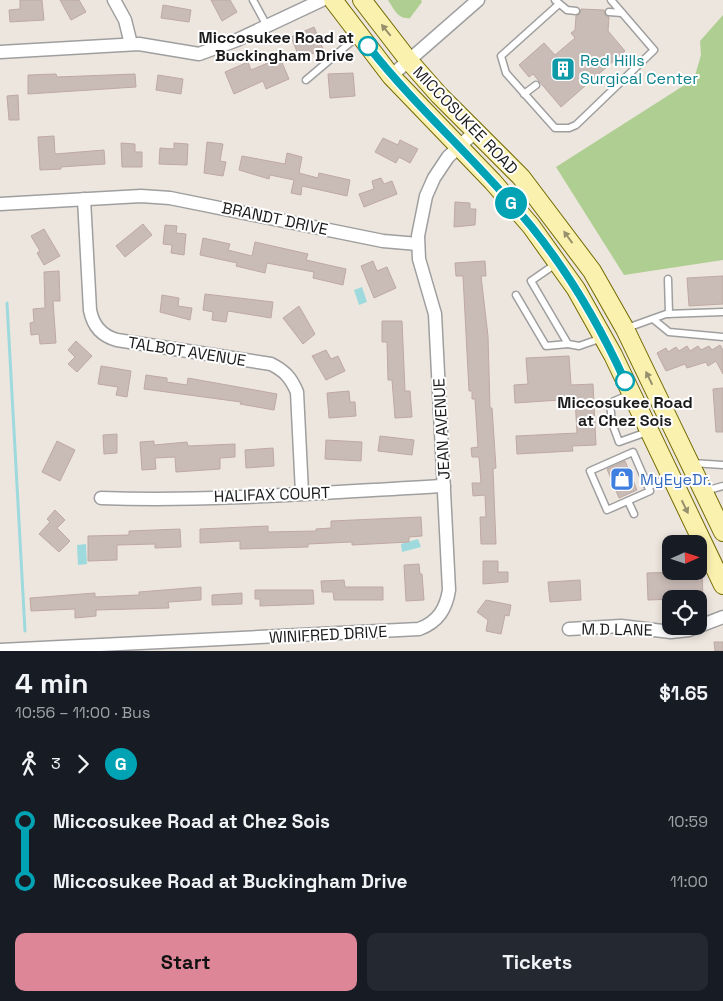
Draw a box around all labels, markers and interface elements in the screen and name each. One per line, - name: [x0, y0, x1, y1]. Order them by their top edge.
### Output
- one-way arrow: [380, 24, 391, 37]
- place label: Miccosukee Road at Buckingham Drive: [199, 27, 354, 66]
- marker: Miccosukee Road at Buckingham Drive: [358, 36, 378, 56]
- place label: Red Hills Surgical Center: [580, 50, 698, 89]
- building icon: Red Hills Surgical Center: [550, 56, 576, 82]
- street label: MICCOSUKEE ROAD: [409, 62, 523, 179]
- line badge: G: [495, 187, 527, 219]
- text: G: [505, 191, 517, 214]
- street label: BRANDT DRIVE: [220, 197, 330, 240]
- one-way arrow: [563, 230, 573, 244]
- street label: TALBOT AVENUE: [126, 332, 247, 371]
- marker: Miccosukee Road at Chez Sois: [615, 371, 635, 391]
- one-way arrow: [645, 371, 653, 385]
- street label: JEAN AVENUE: [428, 378, 455, 480]
- place label: Miccosukee Road at Chez Sois: [557, 392, 693, 431]
- shop icon: MyEyeDr.: [609, 466, 635, 492]
- place label: MyEyeDr.: [640, 469, 712, 490]
- street label: HALIFAX COURT: [213, 482, 331, 507]
- one-way arrow: [681, 500, 690, 515]
- north arrow: [662, 535, 708, 580]
- map controls: [662, 535, 707, 635]
- button: locate: [662, 590, 707, 635]
- street label: M D LANE: [581, 618, 653, 641]
- street label: WINIFRED DRIVE: [268, 621, 388, 648]
- text: 4 min: [15, 665, 89, 701]
- text: $1.65: [659, 681, 708, 706]
- text: 10:56 – 11:00 · Bus: [15, 702, 150, 723]
- icon: walk: [15, 750, 43, 778]
- icon: forward: [69, 750, 97, 778]
- text: G: [115, 752, 127, 775]
- text: 3: [51, 753, 61, 774]
- text: Miccosukee Road at Chez Sois: [53, 809, 330, 834]
- text: 10:59: [668, 811, 708, 832]
- text: Miccosukee Road at Buckingham Drive: [53, 869, 408, 894]
- text: 11:00: [670, 871, 708, 892]
- button: Start: [15, 933, 357, 991]
- button: Tickets: [367, 933, 708, 991]

